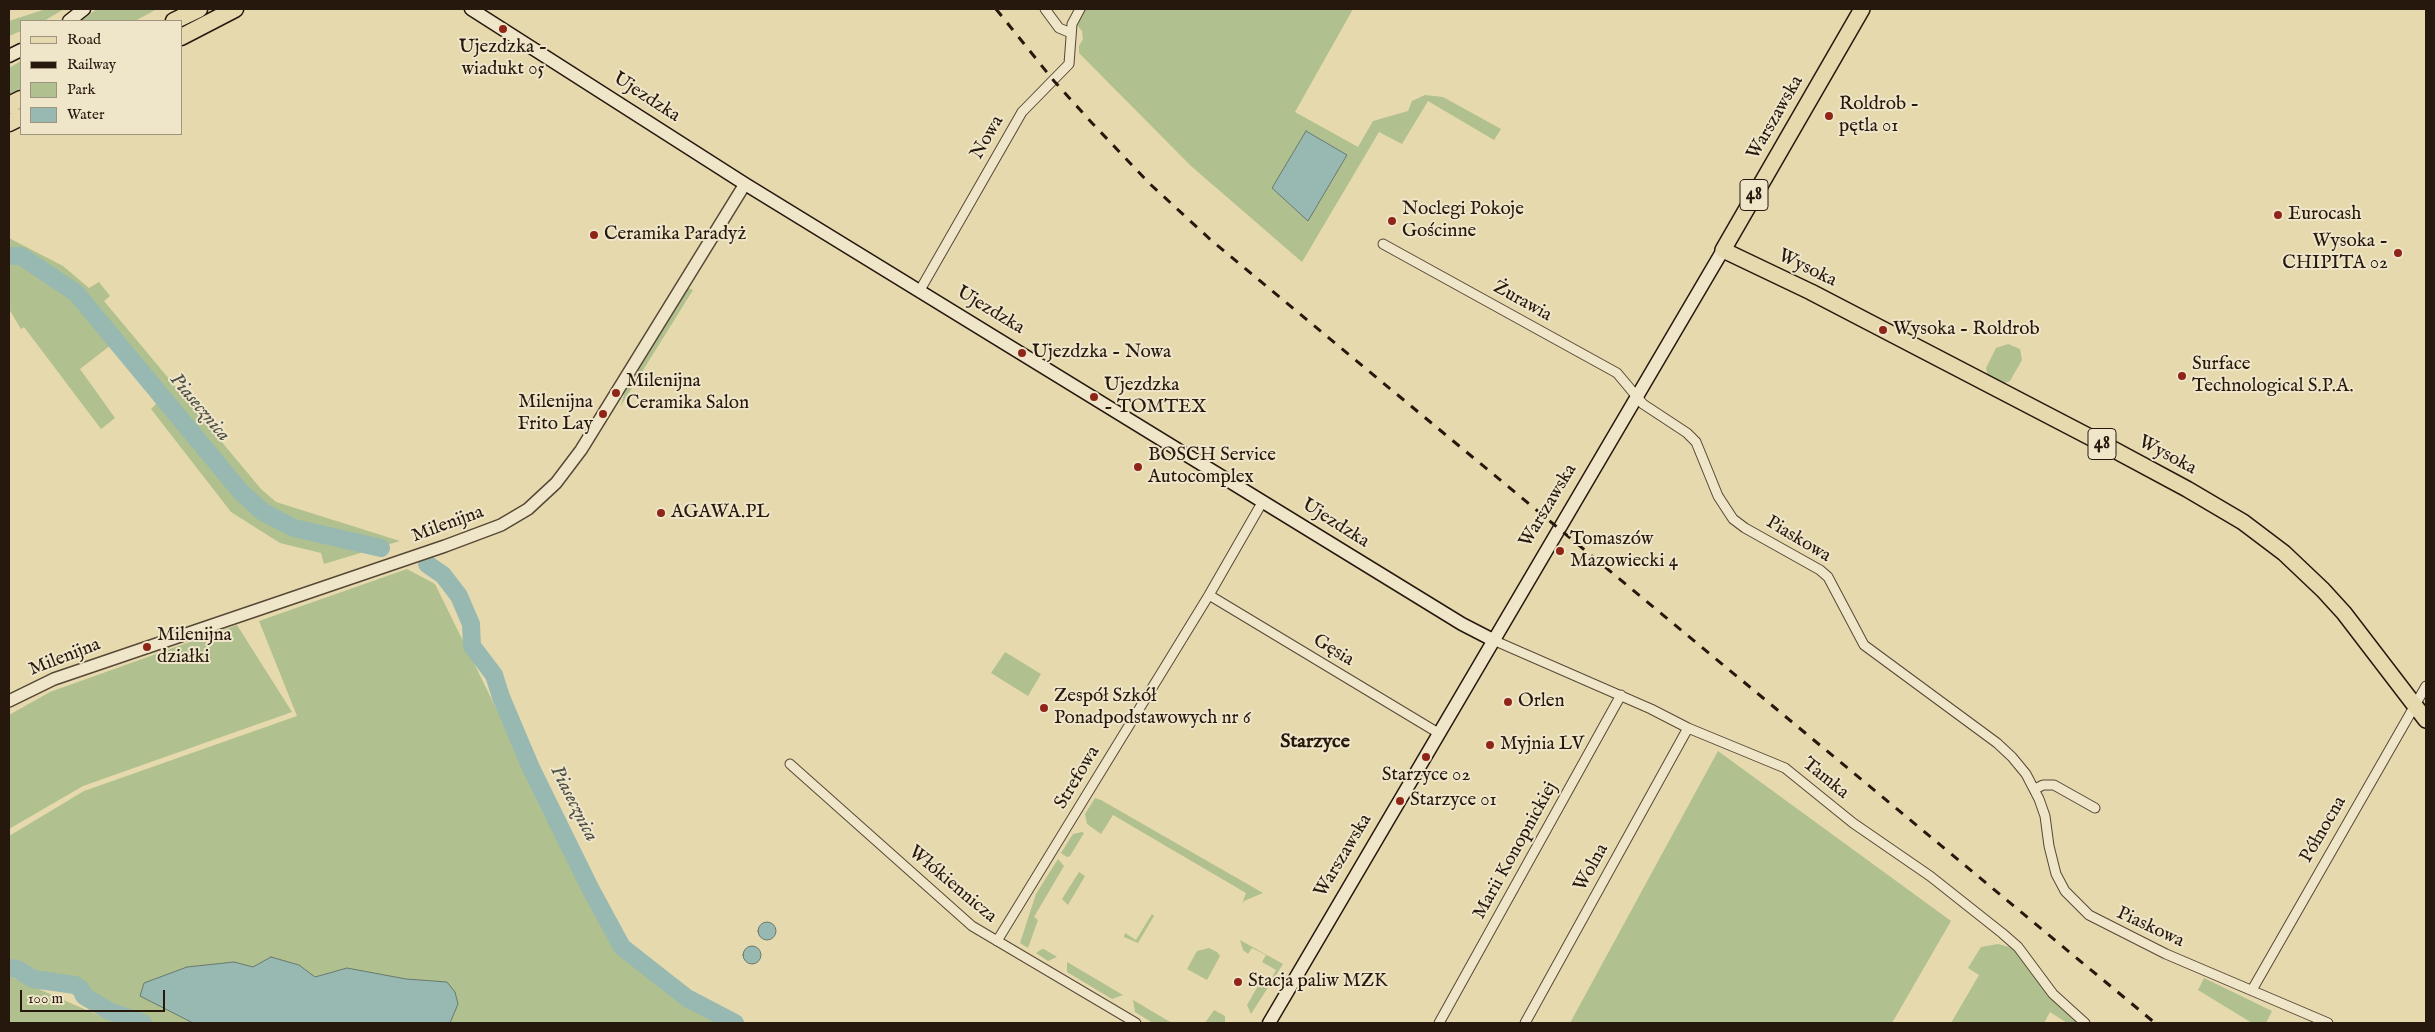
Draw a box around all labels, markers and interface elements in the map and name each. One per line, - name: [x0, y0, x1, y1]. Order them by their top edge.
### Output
- legend: [20, 20, 182, 135]
- marker: Ujezdzka - wiadukt 05: [497, 23, 509, 35]
- text: Road: [67, 30, 101, 49]
- place label: Ujezdzka - wiadukt 05: [459, 37, 547, 81]
- text: Railway: [67, 55, 116, 74]
- street label: Ujezdzka: [608, 68, 684, 128]
- street label: Warszawska: [1743, 72, 1809, 164]
- text: Park: [67, 80, 96, 99]
- place label: Roldrob - pętla 01: [1839, 94, 1919, 138]
- text: Water: [67, 105, 104, 124]
- marker: Roldrob - pętla 01: [1823, 110, 1835, 122]
- street label: Nowa: [966, 112, 1010, 164]
- road number: 48: [1740, 180, 1768, 210]
- place label: Noclegi Pokoje Gościnne: [1402, 199, 1524, 243]
- place label: Eurocash: [2288, 204, 2361, 226]
- marker: Eurocash: [2272, 209, 2284, 221]
- marker: Noclegi Pokoje Gościnne: [1386, 215, 1398, 227]
- place label: Ceramika Paradyż: [604, 224, 746, 246]
- marker: Ceramika Paradyż: [588, 229, 600, 241]
- place label: Wysoka - CHIPITA 02: [2282, 231, 2388, 275]
- street label: Wysoka: [1774, 245, 1840, 293]
- marker: Wysoka - CHIPITA 02: [2392, 247, 2404, 259]
- street label: Żurawia: [1489, 277, 1555, 327]
- street label: Ujezdzka: [952, 282, 1028, 340]
- place label: Wysoka - Roldrob: [1893, 319, 2040, 341]
- marker: Wysoka - Roldrob: [1877, 324, 1889, 336]
- place label: Ujezdzka - Nowa: [1032, 342, 1171, 364]
- marker: Ujezdzka - Nowa: [1016, 347, 1028, 359]
- place label: Surface Technological S.P.A.: [2192, 354, 2354, 398]
- water label: Piasecznica: [163, 369, 235, 447]
- marker: Surface Technological S.P.A.: [2176, 370, 2188, 382]
- place label: Milenijna Ceramika Salon: [626, 371, 749, 415]
- place label: Ujezdzka - TOMTEX: [1104, 375, 1207, 419]
- marker: Milenijna Ceramika Salon: [610, 387, 622, 399]
- marker: Ujezdzka - TOMTEX: [1088, 391, 1100, 403]
- place label: Milenijna Frito Lay: [517, 392, 593, 436]
- marker: Milenijna Frito Lay: [597, 408, 609, 420]
- road number: 48: [2088, 428, 2116, 459]
- street label: Wysoka: [2134, 431, 2200, 481]
- place label: BOSCH Service Autocomplex: [1148, 445, 1276, 489]
- street label: Warszawska: [1515, 460, 1583, 552]
- marker: BOSCH Service Autocomplex: [1132, 461, 1144, 473]
- street label: Ujezdzka: [1297, 494, 1373, 554]
- street label: Milenijna: [409, 502, 487, 548]
- place label: AGAWA.PL: [671, 502, 770, 524]
- marker: AGAWA.PL: [655, 507, 667, 519]
- street label: Piaskowa: [1761, 512, 1835, 568]
- place label: Tomaszów Mazowiecki 4: [1570, 529, 1678, 573]
- marker: Tomaszów Mazowiecki 4: [1554, 545, 1566, 557]
- place label: Milenijna działki: [157, 625, 232, 669]
- street label: Gęsia: [1308, 630, 1358, 672]
- street label: Milenijna: [26, 634, 104, 682]
- marker: Milenijna działki: [141, 641, 153, 653]
- place label: Zespół Szkół Ponadpodstawowych nr 6: [1054, 686, 1251, 730]
- place label: Orlen: [1518, 691, 1565, 713]
- marker: Orlen: [1502, 696, 1514, 708]
- marker: Zespół Szkół Ponadpodstawowych nr 6: [1038, 702, 1050, 714]
- district label: Starzyce: [1280, 731, 1350, 755]
- place label: Myjnia LV: [1500, 734, 1584, 756]
- marker: Myjnia LV: [1484, 739, 1496, 751]
- street label: Strefowa: [1050, 742, 1106, 814]
- marker: Starzyce 02: [1420, 751, 1432, 763]
- street label: Tamka: [1797, 753, 1853, 805]
- water label: Piasecznica: [544, 762, 602, 846]
- place label: Starzyce 02: [1382, 765, 1470, 787]
- street label: Marii Konopnickiej: [1469, 778, 1563, 924]
- place label: Starzyce 01: [1410, 790, 1497, 812]
- street label: Północna: [2296, 793, 2352, 867]
- marker: Starzyce 01: [1394, 795, 1406, 807]
- street label: Warszawska: [1310, 810, 1378, 902]
- street label: Wolna: [1570, 840, 1614, 896]
- street label: Włókiennicza: [903, 841, 1001, 929]
- street label: Piaskowa: [2113, 903, 2187, 953]
- place label: Stacja paliw MZK: [1248, 971, 1388, 993]
- marker: Stacja paliw MZK: [1232, 976, 1244, 988]
- scale bar: [22, 980, 168, 1012]
- text: 100 m: [28, 989, 63, 1008]

